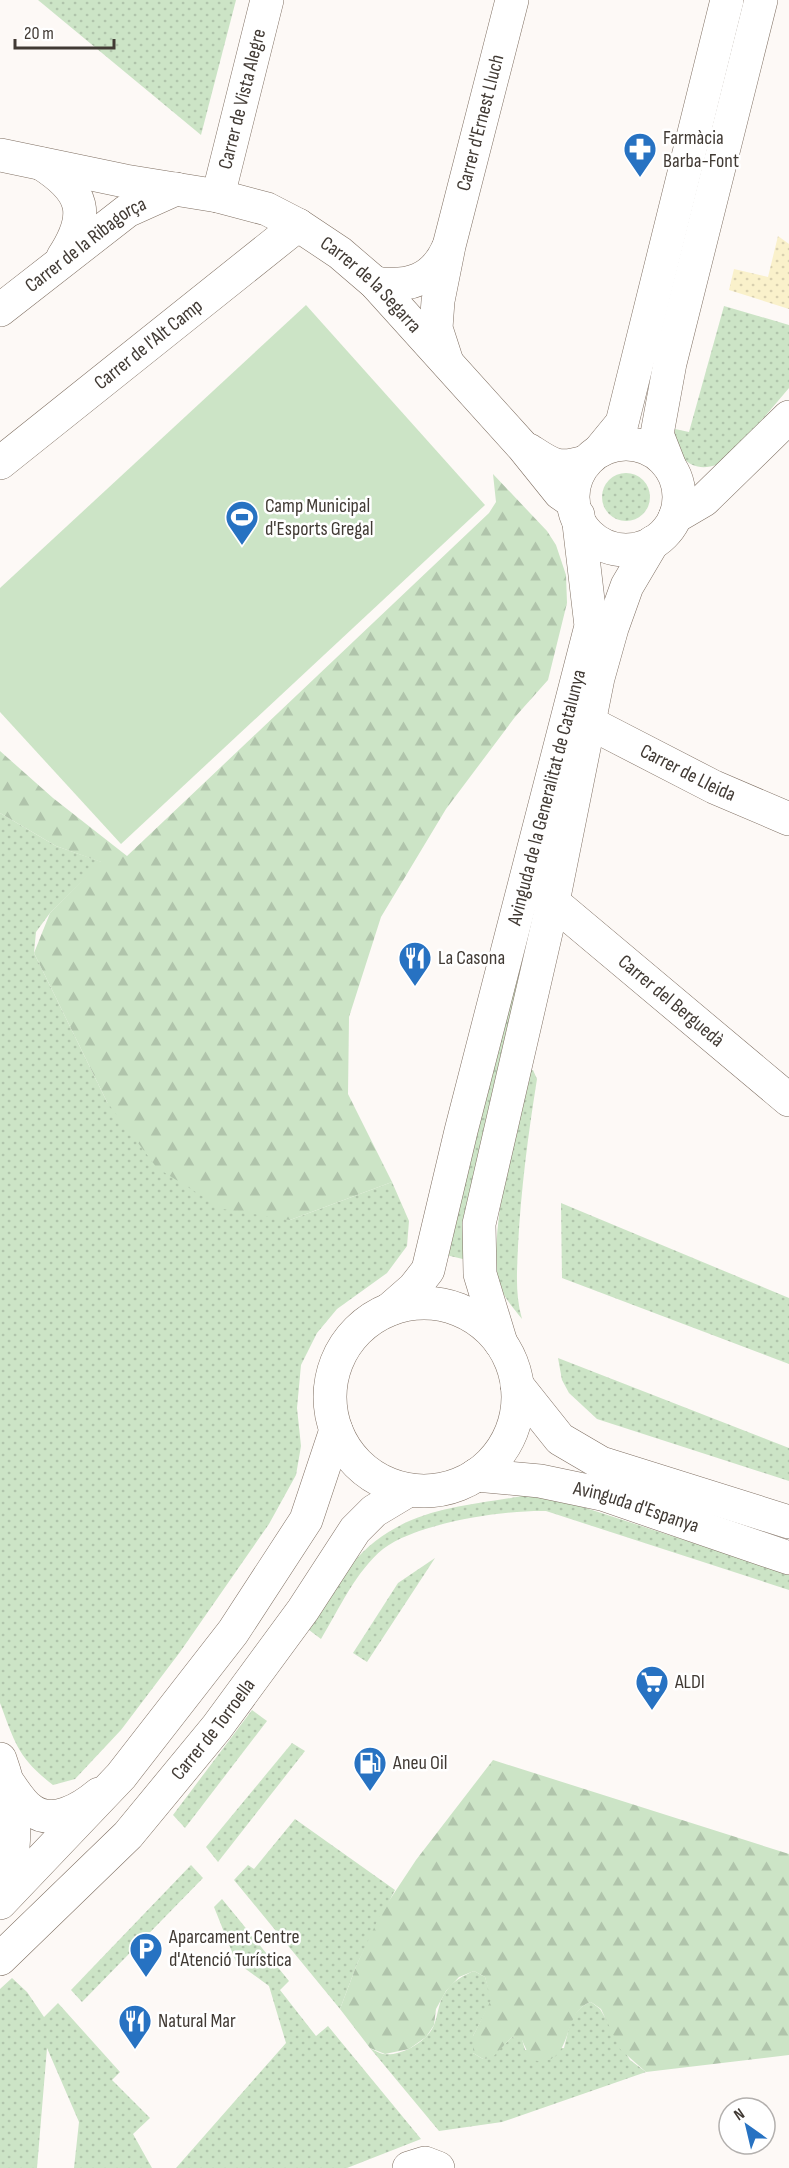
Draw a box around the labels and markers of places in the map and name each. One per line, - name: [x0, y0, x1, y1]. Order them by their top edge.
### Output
- place label: Farmàcia Barba-Font: [663, 126, 739, 173]
- pharmacy icon: Farmàcia Barba-Font: [622, 131, 658, 178]
- place label: Camp Municipal d'Esports Gregal: [265, 494, 373, 541]
- sports icon: Camp Municipal d'Esports Gregal: [224, 499, 260, 546]
- restaurant icon: La Casona: [397, 940, 433, 987]
- place label: La Casona: [438, 946, 505, 970]
- supermarket icon: ALDI: [634, 1664, 670, 1711]
- place label: ALDI: [674, 1670, 705, 1694]
- fuel station icon: Aneu Oil: [352, 1745, 388, 1792]
- place label: Aneu Oil: [392, 1751, 447, 1775]
- place label: Aparcament Centre d'Atenció Turística: [168, 1925, 299, 1972]
- parking icon: Aparcament Centre d'Atenció Turística: [128, 1931, 164, 1978]
- restaurant icon: Natural Mar: [117, 2003, 153, 2050]
- place label: Natural Mar: [158, 2009, 236, 2033]

